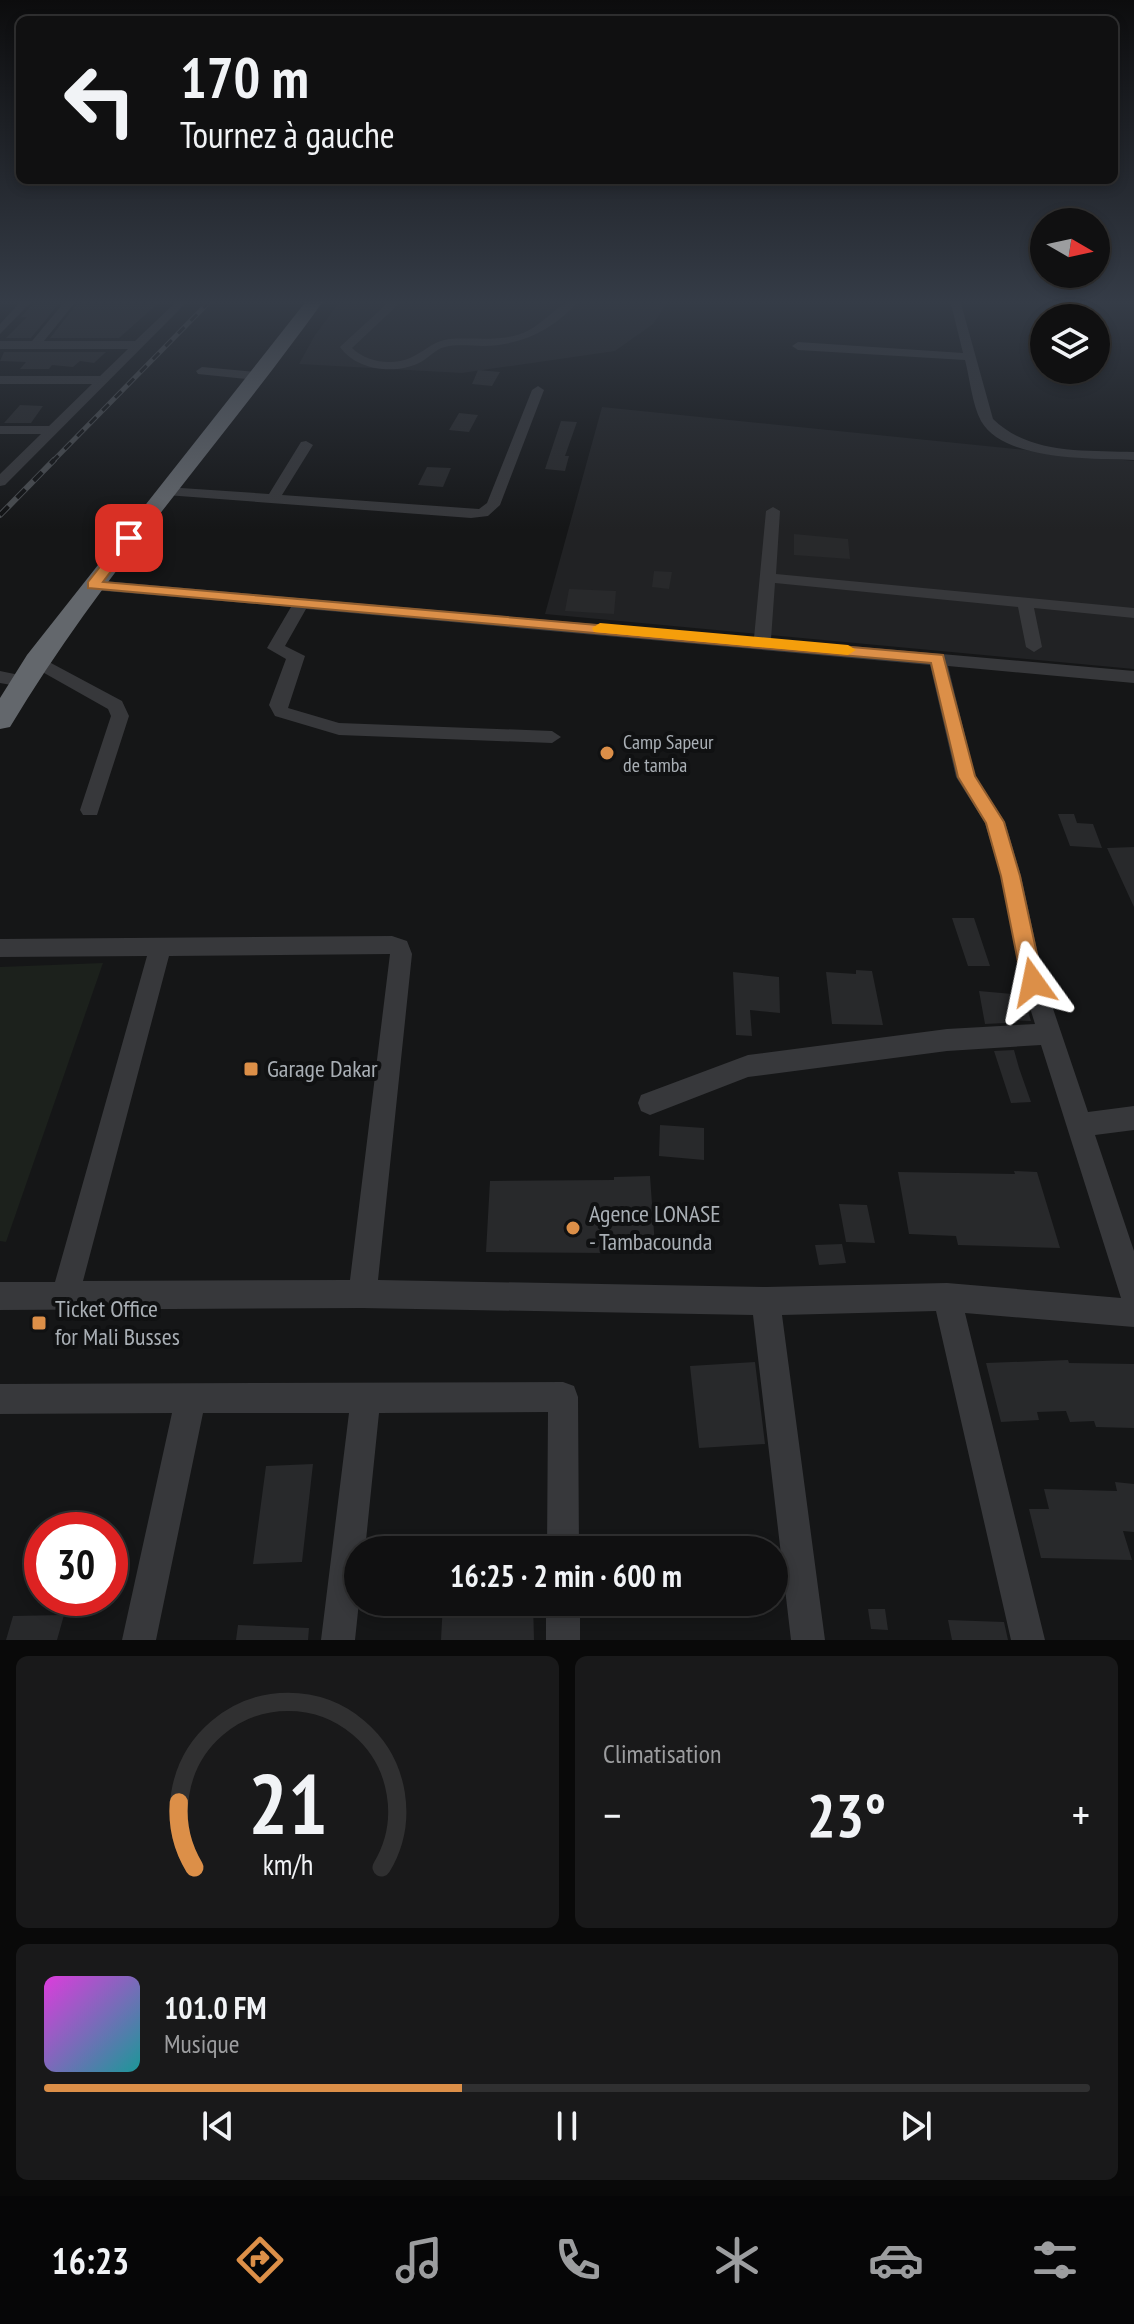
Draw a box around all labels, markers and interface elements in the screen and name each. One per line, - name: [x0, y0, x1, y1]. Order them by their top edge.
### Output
- text: 170 m: [180, 41, 309, 113]
- icon: left: [48, 48, 152, 152]
- text: Tournez à gauche: [180, 111, 395, 158]
- north arrow: [1030, 208, 1110, 288]
- map controls: [1030, 208, 1110, 384]
- button: layers: [1030, 304, 1110, 384]
- pin: [95, 504, 163, 572]
- icon: arrive: [107, 516, 151, 560]
- place label: Camp Sapeur de tamba: [623, 729, 714, 778]
- marker: Camp Sapeur de tamba: [598, 744, 616, 762]
- position arrow: [991, 940, 1075, 1024]
- place label: Garage Dakar: [267, 1053, 378, 1084]
- marker: Garage Dakar: [242, 1060, 260, 1078]
- place label: Agence LONASE - Tambacounda: [589, 1198, 721, 1257]
- marker: Agence LONASE - Tambacounda: [564, 1219, 582, 1237]
- place label: Ticket Office for Mali Busses: [55, 1293, 180, 1352]
- marker: Ticket Office for Mali Busses: [30, 1314, 48, 1332]
- speed limit sign: 30: [24, 1512, 128, 1616]
- text: 16:25 · 2 min · 600 m: [450, 1556, 682, 1595]
- text: Climatisation: [603, 1737, 721, 1770]
- text: 21: [248, 1749, 327, 1857]
- text: 23°: [807, 1776, 886, 1854]
- text: −: [603, 1786, 621, 1843]
- text: +: [1072, 1786, 1090, 1843]
- text: km/h: [262, 1846, 313, 1883]
- text: 101.0 FM: [164, 1988, 266, 2027]
- text: Musique: [164, 2027, 240, 2060]
- icon: previous: [196, 2104, 240, 2148]
- icon: pause: [545, 2104, 589, 2148]
- icon: next: [894, 2104, 938, 2148]
- icon: directions: [232, 2232, 288, 2288]
- icon: music: [391, 2232, 447, 2288]
- icon: phone: [550, 2232, 606, 2288]
- icon: climate: [709, 2232, 765, 2288]
- icon: car: [868, 2232, 924, 2288]
- icon: filters: [1027, 2232, 1083, 2288]
- text: 16:23: [51, 2237, 129, 2284]

